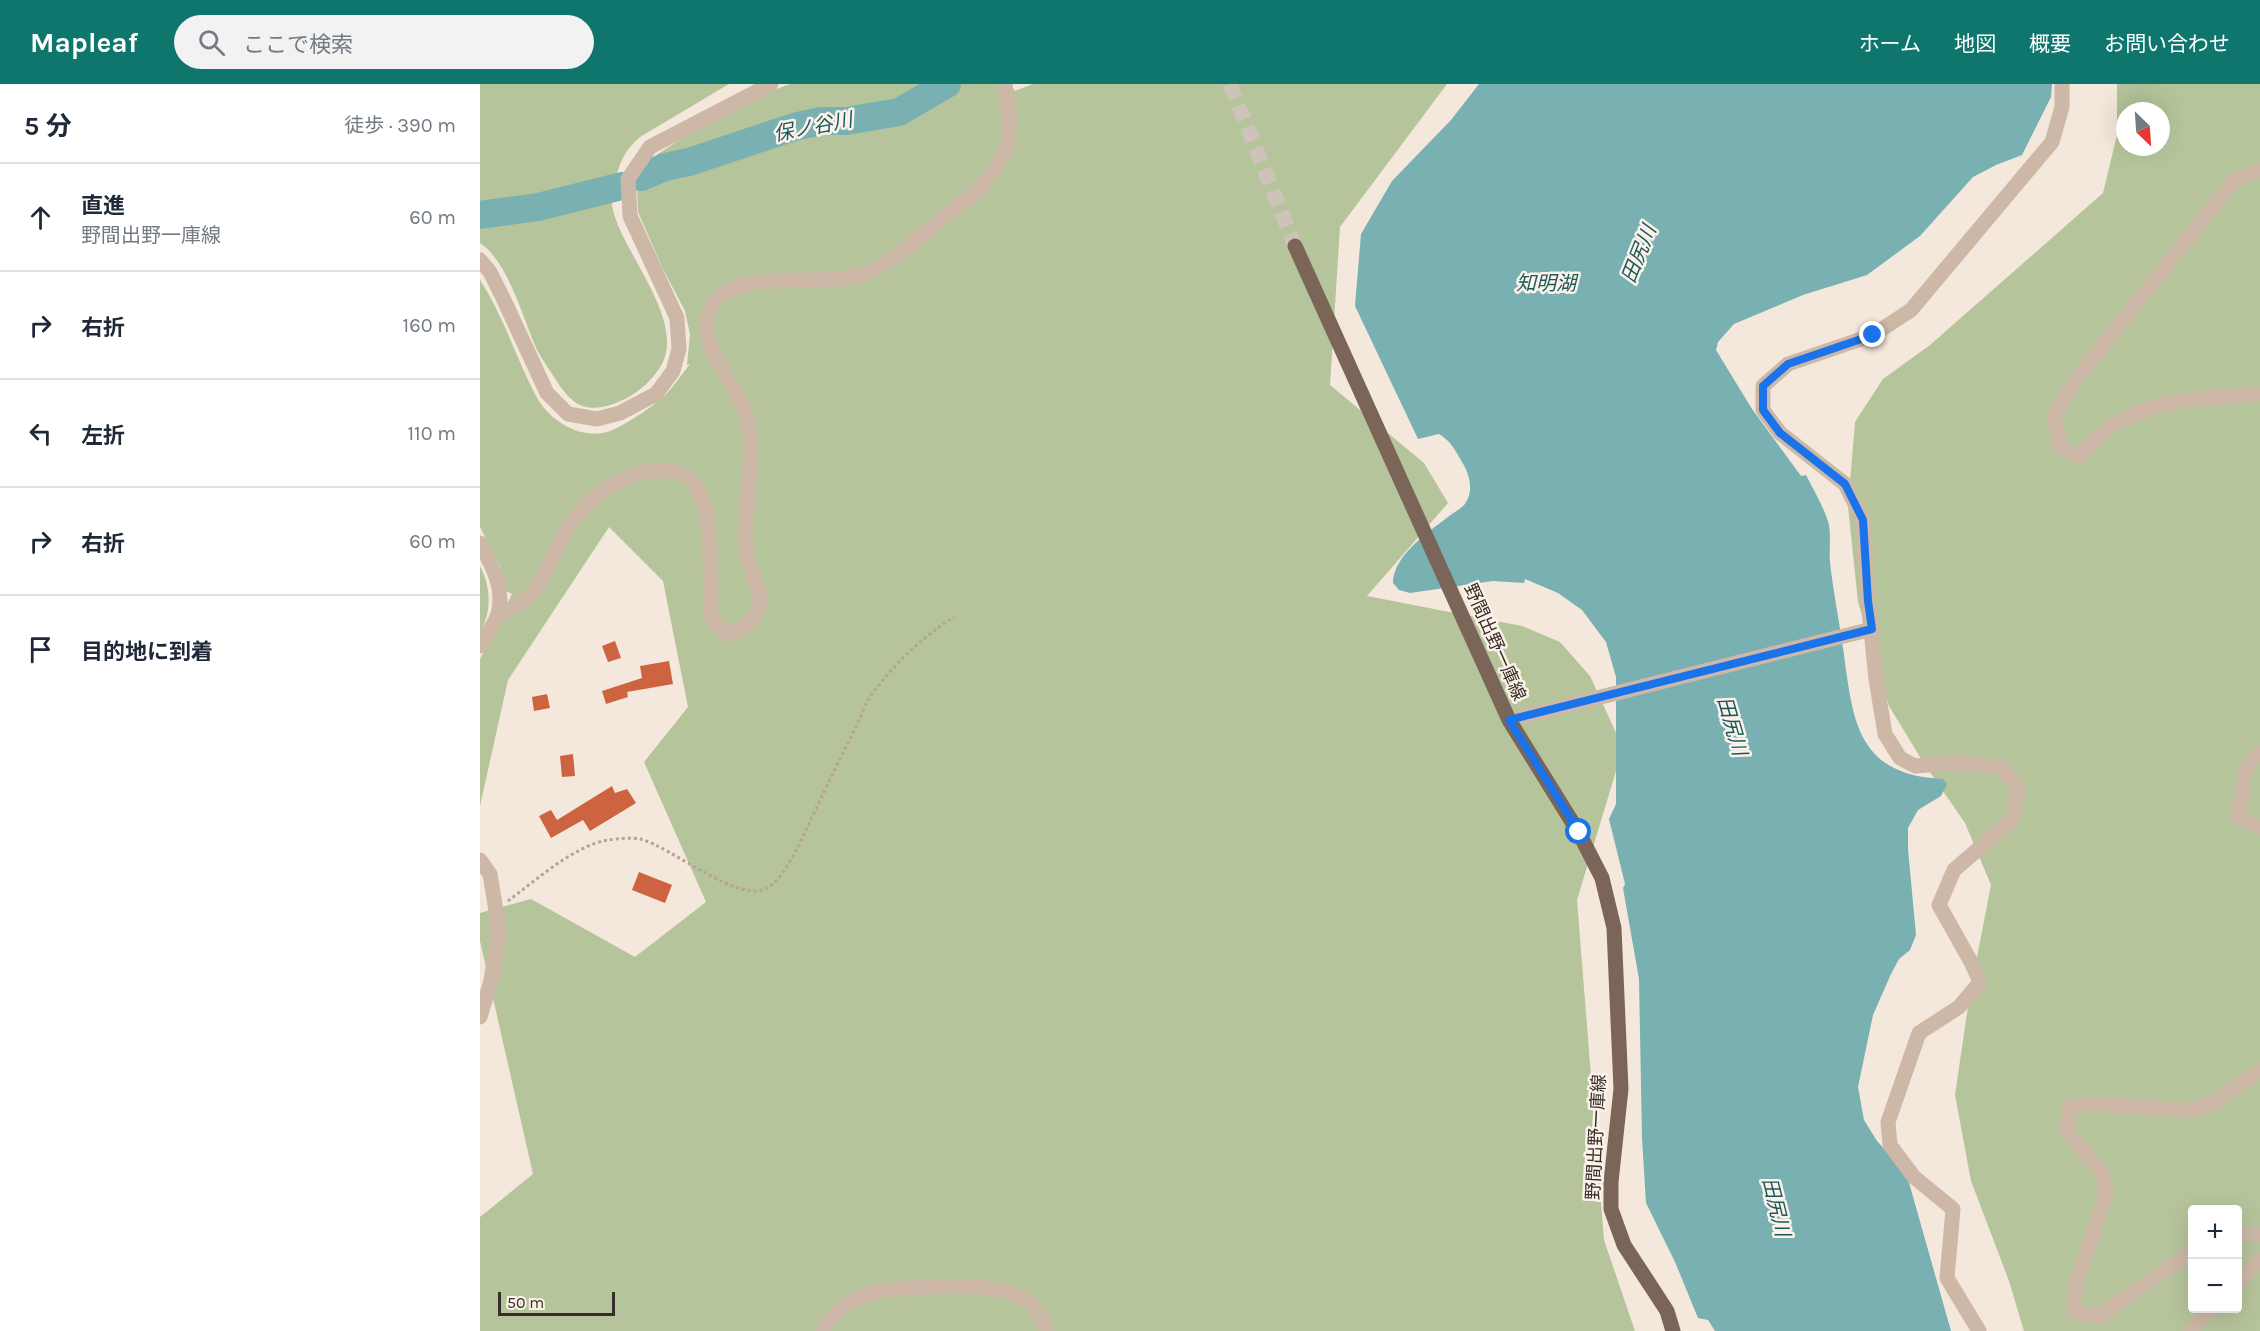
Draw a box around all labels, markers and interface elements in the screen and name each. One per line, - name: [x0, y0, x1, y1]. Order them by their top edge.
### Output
- search box: [174, 15, 594, 69]
- text: Mapleaf: [30, 26, 138, 59]
- icon: search: [195, 26, 228, 59]
- text: ここで検索: [243, 32, 353, 58]
- text: ホーム: [1859, 32, 1921, 56]
- text: 地図: [1954, 32, 1996, 56]
- text: 概要: [2029, 32, 2071, 56]
- text: お問い合わせ: [2104, 32, 2230, 56]
- north arrow: [2116, 102, 2170, 156]
- water label: 保ノ谷川: [772, 108, 856, 146]
- text: 5 分: [24, 111, 72, 142]
- text: 徒歩 · 390 m: [344, 114, 456, 137]
- text: 直進: [81, 193, 125, 219]
- icon: ahead: [24, 201, 57, 234]
- text: 60 m: [409, 206, 456, 229]
- water label: 田尻川: [1617, 220, 1662, 286]
- text: 野間出野一庫線: [81, 224, 221, 247]
- water label: 知明湖: [1516, 272, 1579, 295]
- icon: right: [24, 309, 57, 342]
- text: 160 m: [403, 314, 456, 337]
- text: 右折: [81, 315, 125, 341]
- route end: [1859, 321, 1885, 347]
- icon: left: [24, 417, 57, 450]
- text: 110 m: [407, 422, 456, 445]
- text: 左折: [81, 423, 125, 449]
- icon: right: [24, 525, 57, 558]
- text: 60 m: [409, 530, 456, 553]
- text: 右折: [81, 531, 125, 557]
- street label: 野間出野一庫線: [1459, 580, 1531, 704]
- icon: arrive: [24, 633, 57, 666]
- text: 目的地に到着: [81, 639, 213, 665]
- water label: 田尻川: [1713, 694, 1752, 760]
- route start: [1565, 818, 1591, 844]
- street label: 野間出野一庫線: [1582, 1074, 1610, 1200]
- water label: 田尻川: [1758, 1175, 1795, 1241]
- map controls: [2188, 1205, 2242, 1313]
- button: +: [2188, 1205, 2242, 1259]
- button: −: [2188, 1259, 2242, 1313]
- scale bar: [498, 1289, 615, 1316]
- text: 50 m: [507, 1293, 544, 1312]

